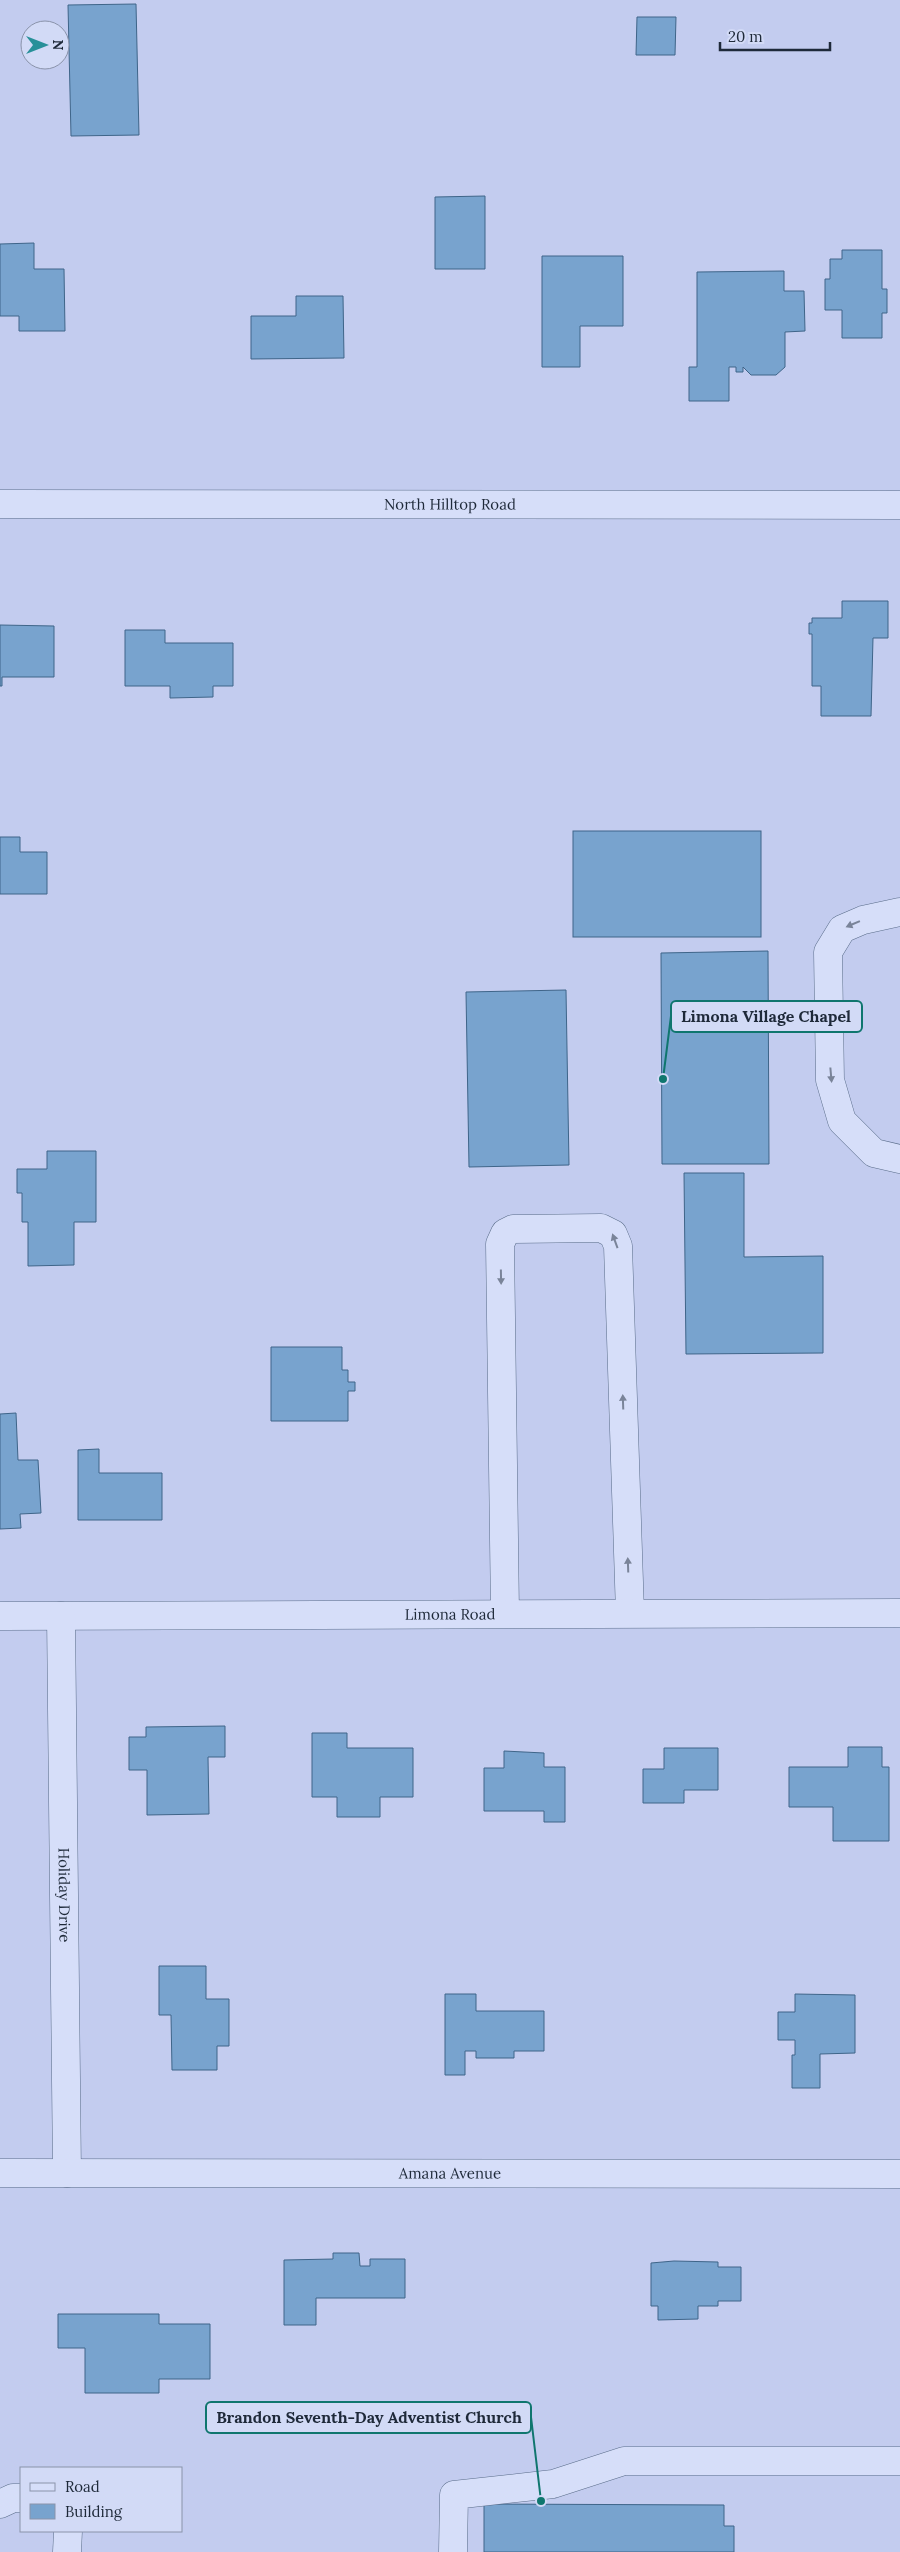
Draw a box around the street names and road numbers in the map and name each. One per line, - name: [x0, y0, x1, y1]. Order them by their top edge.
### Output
- street label: North Hilltop Road: [384, 494, 516, 514]
- street label: Limona Road: [405, 1604, 495, 1624]
- street label: Holiday Drive: [54, 1848, 75, 1942]
- street label: Amana Avenue: [398, 2163, 501, 2183]

